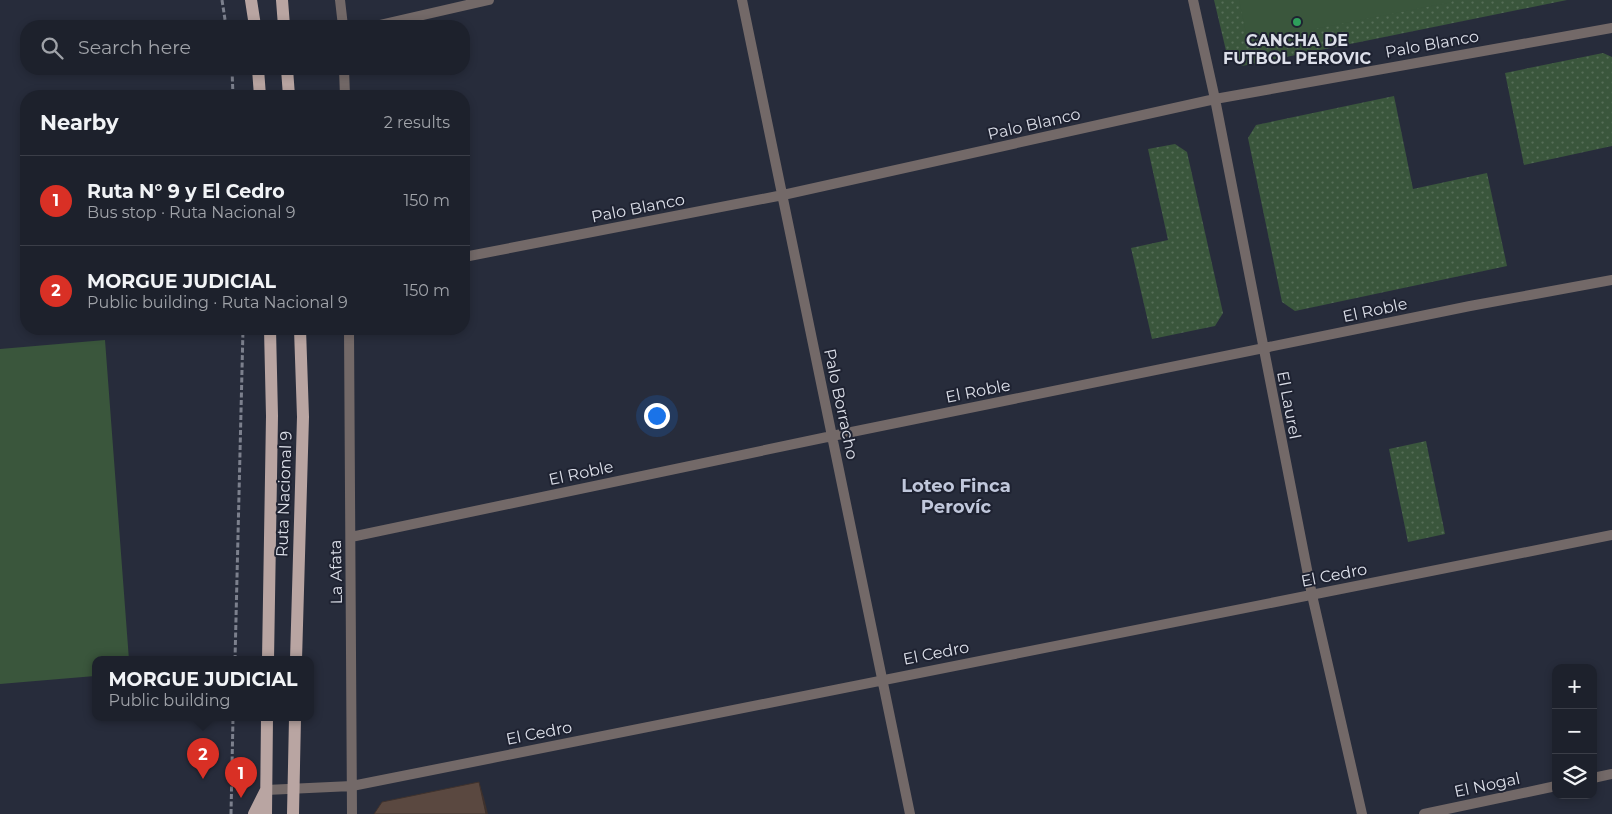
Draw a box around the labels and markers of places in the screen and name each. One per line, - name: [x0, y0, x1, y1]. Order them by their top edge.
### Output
- marker: CANCHA DE FUTBOL PEROVIC: [1291, 16, 1303, 28]
- place label: CANCHA DE FUTBOL PEROVIC: [1223, 31, 1371, 68]
- pin: 2: [187, 738, 219, 779]
- pin: 1: [225, 757, 257, 798]

